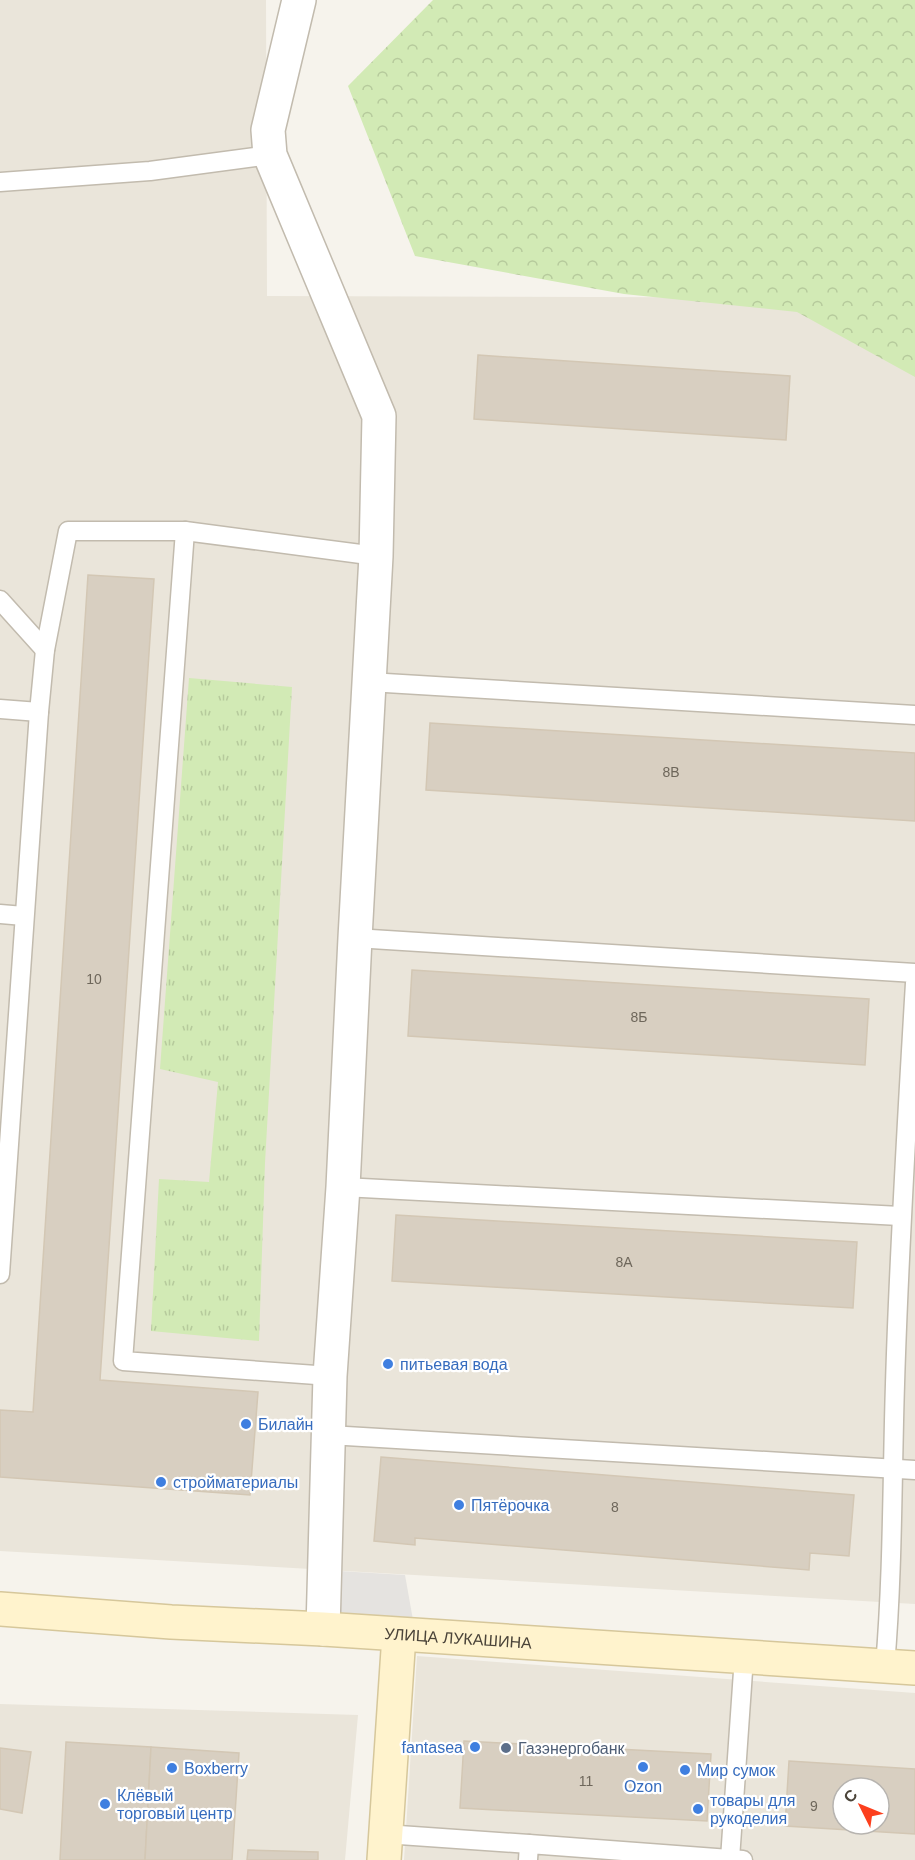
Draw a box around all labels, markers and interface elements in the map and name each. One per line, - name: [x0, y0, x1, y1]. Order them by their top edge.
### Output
- house number: 8В: [662, 764, 680, 780]
- house number: 10: [86, 971, 102, 987]
- house number: 8Б: [631, 1009, 647, 1025]
- house number: 8А: [615, 1254, 633, 1270]
- place label: питьевая вода: [400, 1356, 508, 1373]
- marker: питьевая вода: [381, 1357, 395, 1371]
- place label: Билайн: [258, 1416, 313, 1433]
- marker: Билайн: [239, 1417, 253, 1431]
- place label: стройматериалы: [173, 1474, 298, 1491]
- marker: стройматериалы: [154, 1475, 168, 1489]
- place label: Пятёрочка: [471, 1497, 550, 1514]
- marker: Пятёрочка: [452, 1498, 466, 1512]
- house number: 8: [611, 1499, 619, 1515]
- street label: УЛИЦА ЛУКАШИНА: [384, 1625, 533, 1651]
- place label: fantasea: [402, 1739, 463, 1756]
- marker: fantasea: [468, 1740, 482, 1754]
- place label: Газэнергобанк: [518, 1740, 626, 1757]
- marker: Газэнергобанк: [499, 1741, 513, 1755]
- place label: Boxberry: [184, 1760, 248, 1777]
- marker: Ozon: [636, 1760, 650, 1774]
- marker: Boxberry: [165, 1761, 179, 1775]
- place label: Мир сумок: [697, 1762, 776, 1779]
- marker: Мир сумок: [678, 1763, 692, 1777]
- house number: 11: [579, 1773, 593, 1789]
- north arrow: [831, 1776, 891, 1836]
- place label: Ozon: [624, 1778, 662, 1795]
- text: С: [840, 1786, 861, 1806]
- place label: Клёвый торговый центр: [117, 1787, 233, 1822]
- place label: товары для рукоделия: [710, 1792, 795, 1827]
- marker: Клёвый торговый центр: [98, 1797, 112, 1811]
- house number: 9: [810, 1798, 818, 1814]
- marker: товары для рукоделия: [691, 1802, 705, 1816]

